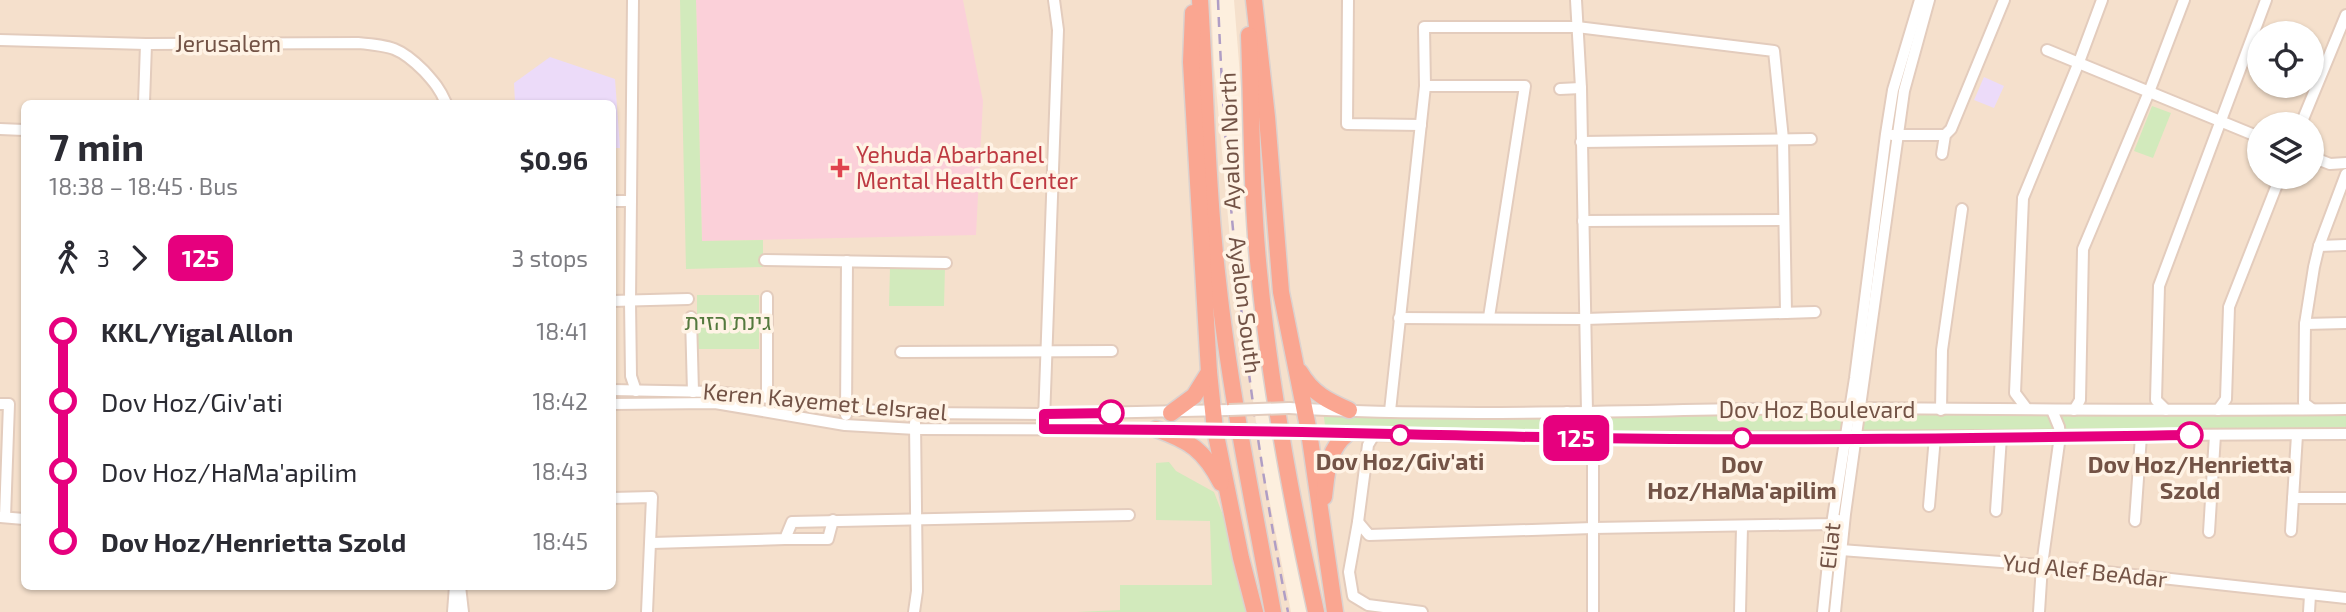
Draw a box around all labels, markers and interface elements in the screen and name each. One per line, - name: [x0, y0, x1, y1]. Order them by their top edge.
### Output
- map controls: [2247, 21, 2324, 189]
- button: locate: [2247, 21, 2324, 98]
- street label: Jerusalem: [175, 29, 281, 57]
- street label: Ayalon North: [1213, 72, 1245, 210]
- button: layers: [2247, 112, 2324, 189]
- text: 7 min: [49, 123, 144, 169]
- place label: Yehuda Abarbanel Mental Health Center: [856, 140, 1078, 194]
- text: $0.96: [519, 144, 588, 175]
- marker: Yehuda Abarbanel Mental Health Center: [830, 158, 850, 178]
- text: 18:38 – 18:45 · Bus: [49, 172, 238, 200]
- street label: Ayalon South: [1224, 235, 1268, 375]
- icon: walk: [49, 239, 87, 277]
- icon: forward: [120, 239, 158, 277]
- text: 125: [182, 243, 219, 272]
- text: 3: [97, 244, 110, 272]
- text: 3 stops: [512, 244, 588, 272]
- park label: גינת הזית: [685, 307, 771, 335]
- text: KKL/Yigal Allon: [101, 316, 293, 347]
- text: 18:41: [536, 317, 588, 345]
- street label: Keren Kayemet LeIsrael: [702, 376, 949, 426]
- text: Dov Hoz/Giv'ati: [101, 386, 283, 417]
- text: 18:42: [532, 387, 588, 415]
- street label: Dov Hoz Boulevard: [1719, 395, 1915, 423]
- unlabelled marker: [1098, 400, 1124, 426]
- line badge: 125: [1536, 415, 1616, 461]
- marker: Dov Hoz/Henrietta Szold: [2177, 422, 2203, 448]
- text: 125: [1557, 423, 1595, 452]
- marker: Dov Hoz/Giv'ati: [1390, 425, 1410, 445]
- marker: Dov Hoz/HaMa'apilim: [1732, 428, 1752, 448]
- place label: Dov Hoz/Giv'ati: [1316, 447, 1484, 475]
- place label: Dov Hoz/HaMa'apilim: [1647, 450, 1837, 504]
- place label: Dov Hoz/Henrietta Szold: [2088, 450, 2292, 504]
- text: Dov Hoz/HaMa'apilim: [101, 456, 357, 487]
- text: 18:43: [533, 457, 588, 485]
- street label: Eilat: [1813, 521, 1845, 571]
- text: Dov Hoz/Henrietta Szold: [101, 526, 406, 557]
- text: 18:45: [533, 527, 588, 555]
- street label: Yud Alef BeAdar: [2001, 547, 2169, 593]

